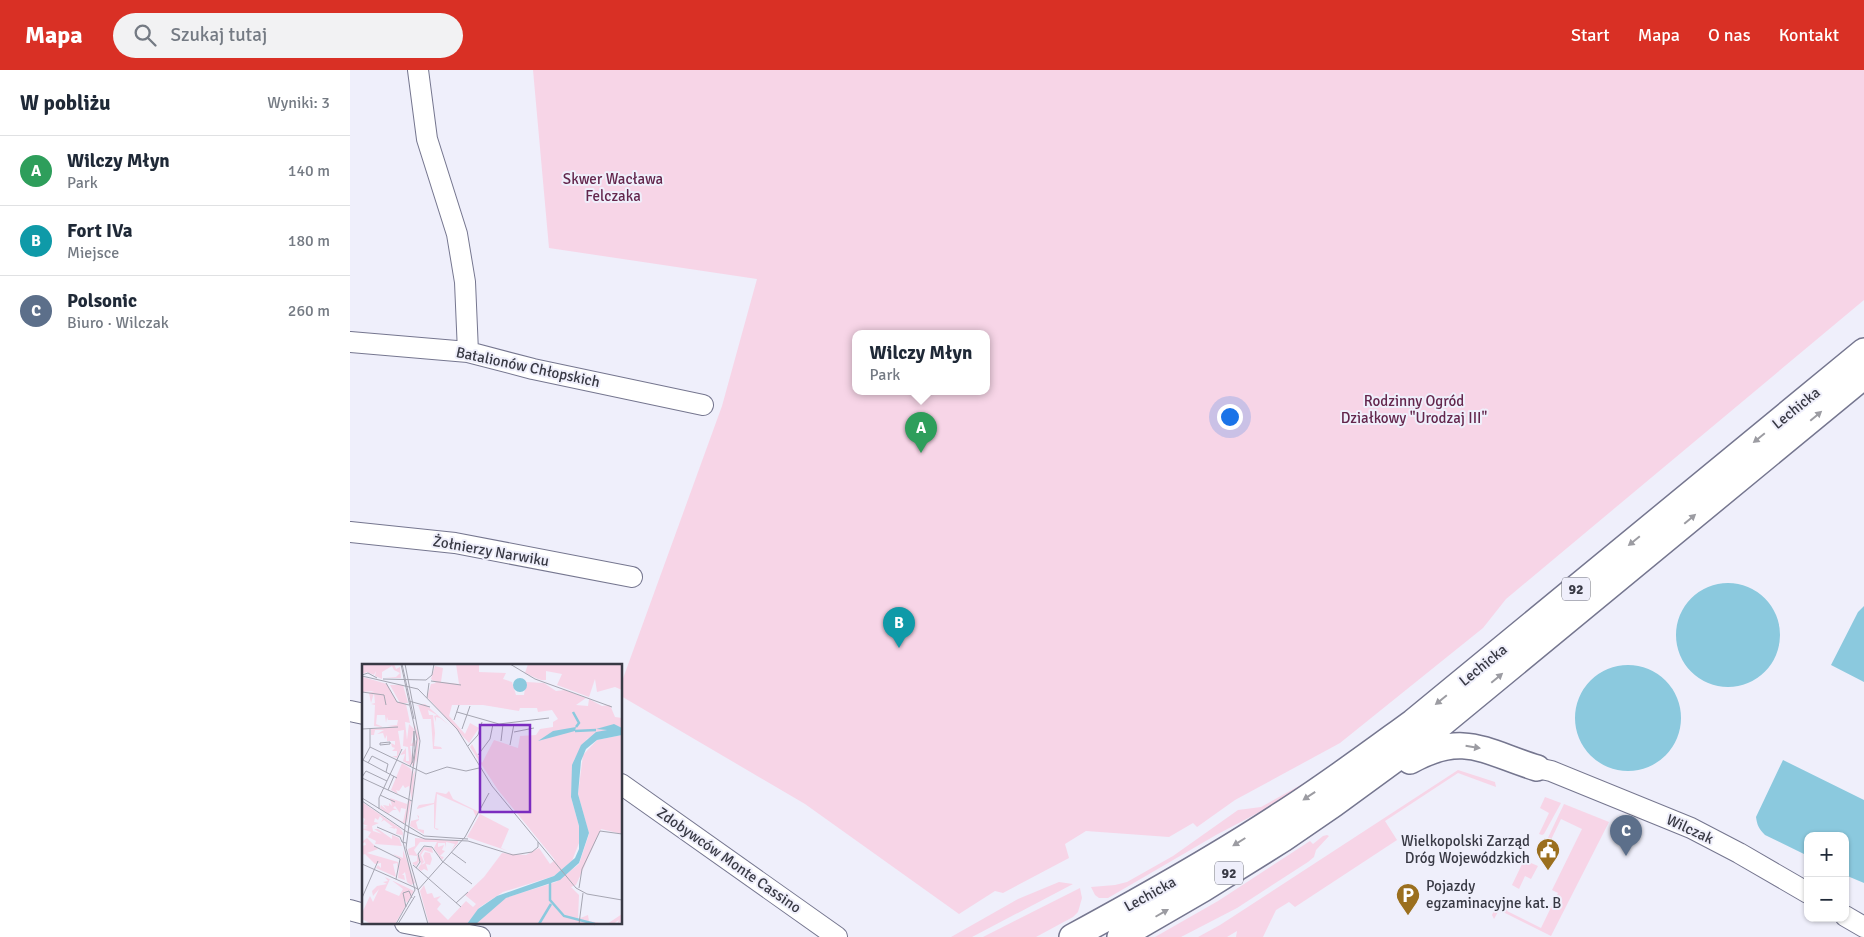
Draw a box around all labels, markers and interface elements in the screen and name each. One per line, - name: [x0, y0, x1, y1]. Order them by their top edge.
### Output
- search box: [113, 13, 463, 58]
- text: Mapa: [25, 20, 83, 50]
- icon: search: [131, 21, 159, 49]
- text: Szukaj tutaj: [171, 23, 267, 47]
- text: Start: [1571, 24, 1610, 46]
- text: Mapa: [1638, 24, 1680, 46]
- text: O nas: [1708, 24, 1751, 46]
- text: Kontakt: [1779, 24, 1839, 46]
- text: W pobliżu: [20, 90, 111, 116]
- text: Wyniki: 3: [267, 93, 330, 113]
- text: Wilczy Młyn: [67, 149, 170, 173]
- text: A: [31, 161, 41, 181]
- text: 140 m: [288, 161, 330, 181]
- park label: Skwer Wacława Felczaka: [563, 170, 663, 205]
- text: Park: [67, 173, 98, 193]
- text: Fort IVa: [67, 219, 133, 243]
- text: B: [31, 231, 41, 251]
- text: 180 m: [288, 231, 330, 251]
- text: Miejsce: [67, 243, 119, 263]
- text: Polsonic: [67, 289, 137, 313]
- text: C: [31, 301, 41, 321]
- text: 260 m: [288, 301, 330, 321]
- text: Biuro · Wilczak: [67, 313, 169, 333]
- popup: [852, 330, 990, 395]
- text: Wilczy Młyn: [870, 341, 972, 365]
- street label: Batalionów Chłopskich: [454, 343, 602, 391]
- text: Park: [870, 365, 900, 385]
- street label: Lechicka: [1768, 383, 1824, 433]
- park label: Rodzinny Ogród Działkowy "Urodzaj III": [1341, 392, 1487, 427]
- your location: [1217, 404, 1243, 430]
- one-way arrow: [1809, 410, 1822, 421]
- pin: A: [905, 412, 937, 453]
- one-way arrow: [1753, 432, 1766, 443]
- one-way arrow: [1684, 514, 1697, 525]
- street label: Żołnierzy Narwiku: [432, 532, 550, 570]
- one-way arrow: [1627, 536, 1640, 547]
- road number: 92: [1562, 578, 1590, 600]
- pin: B: [883, 607, 915, 648]
- street label: Lechicka: [1455, 640, 1511, 690]
- inset map: [362, 664, 622, 924]
- one-way arrow: [1491, 673, 1504, 684]
- one-way arrow: [1434, 695, 1447, 706]
- one-way arrow: [1465, 743, 1481, 751]
- one-way arrow: [1303, 791, 1316, 801]
- street label: Zdobywców Monte Cassino: [653, 803, 805, 917]
- street label: Wilczak: [1664, 810, 1717, 848]
- pin: C: [1610, 815, 1642, 856]
- place label: Wielkopolski Zarząd Dróg Wojewódzkich: [1401, 832, 1530, 867]
- map controls: [1804, 832, 1849, 922]
- button: +: [1804, 832, 1849, 877]
- one-way arrow: [1233, 837, 1246, 846]
- public building icon: Wielkopolski Zarząd Dróg Wojewódzkich: [1535, 837, 1561, 871]
- road number: 92: [1215, 861, 1243, 884]
- street label: Lechicka: [1121, 872, 1179, 916]
- place label: Pojazdy egzaminacyjne kat. B: [1426, 877, 1561, 912]
- button: −: [1804, 877, 1849, 922]
- parking icon: Pojazdy egzaminacyjne kat. B: [1395, 882, 1421, 916]
- one-way arrow: [1155, 909, 1170, 917]

